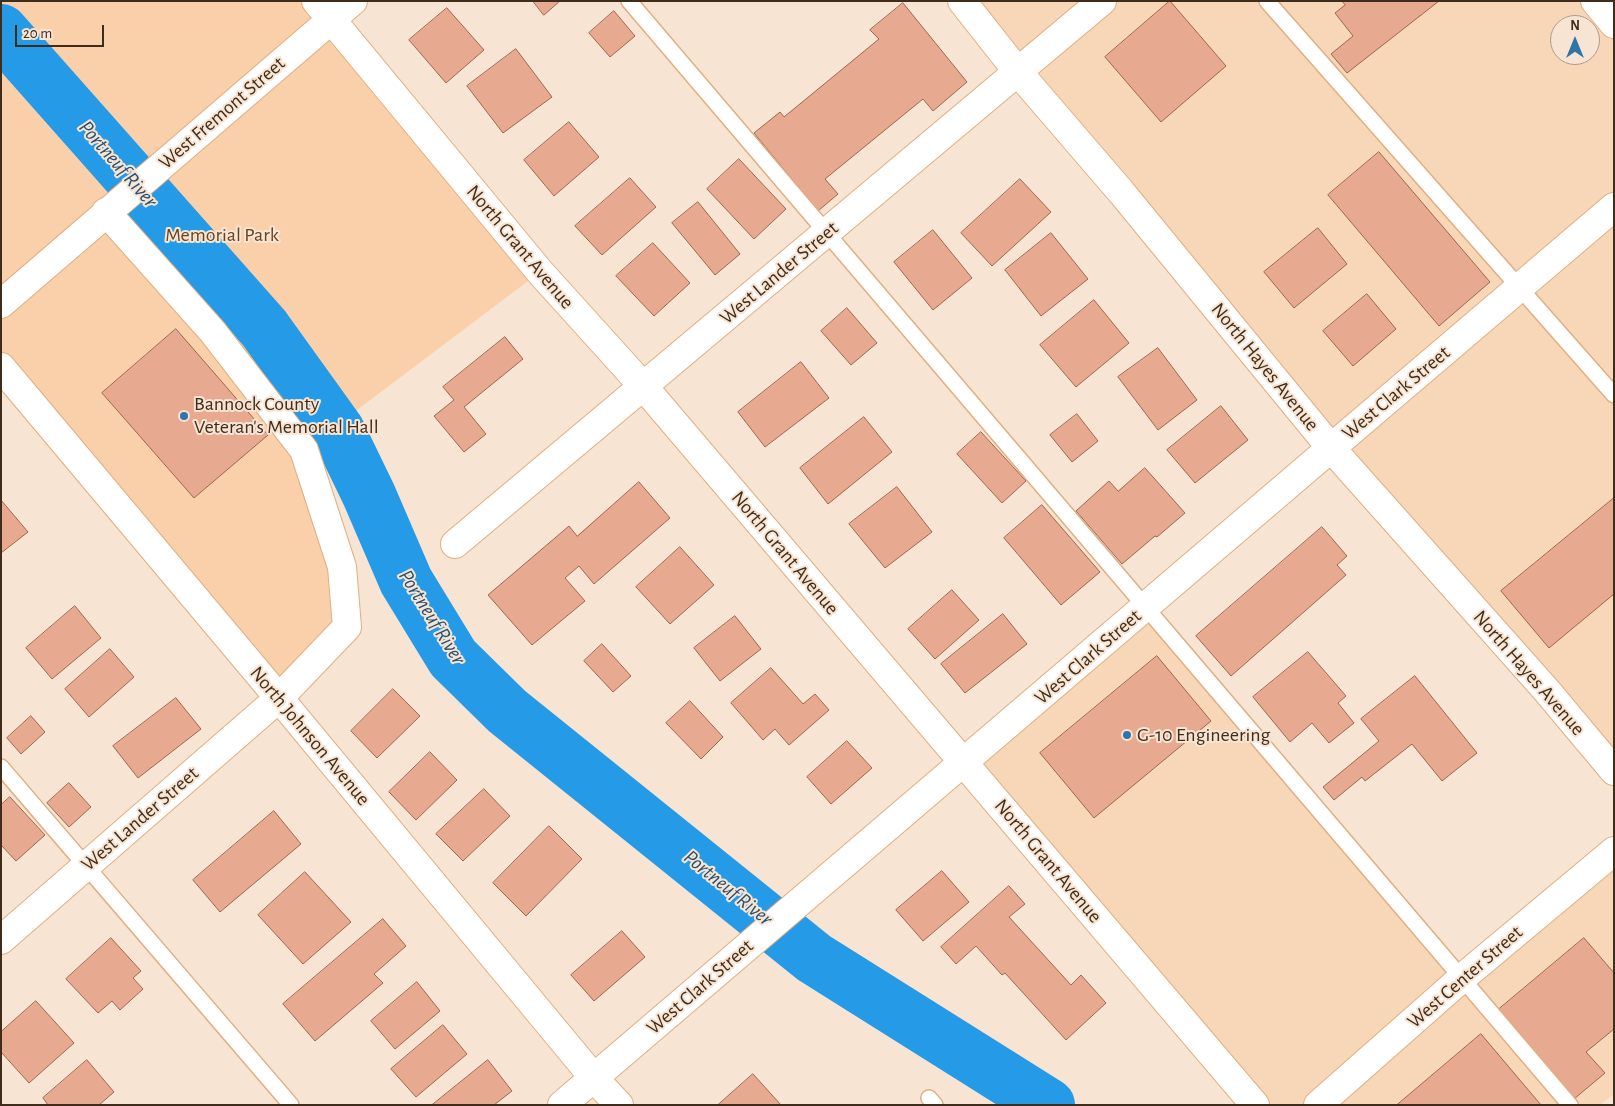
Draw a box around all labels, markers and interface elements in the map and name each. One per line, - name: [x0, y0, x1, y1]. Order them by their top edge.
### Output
- scale bar: [18, 15, 106, 47]
- north arrow: [1550, 15, 1600, 65]
- text: N: [1570, 19, 1580, 33]
- text: 20 m: [23, 26, 52, 41]
- street label: West Fremont Street: [154, 52, 290, 174]
- water label: Portneuf River: [73, 115, 163, 213]
- street label: North Grant Avenue: [461, 180, 579, 314]
- street label: West Lander Street: [715, 216, 843, 330]
- park label: Memorial Park: [165, 223, 279, 247]
- street label: North Hayes Avenue: [1206, 298, 1324, 436]
- street label: West Clark Street: [1337, 341, 1455, 445]
- place label: Bannock County Veteran's Memorial Hall: [194, 392, 379, 439]
- marker: Bannock County Veteran's Memorial Hall: [178, 410, 190, 422]
- street label: North Grant Avenue: [726, 486, 844, 620]
- water label: Portneuf River: [393, 565, 471, 669]
- street label: West Clark Street: [1030, 604, 1146, 710]
- street label: North Hayes Avenue: [1468, 605, 1590, 741]
- street label: North Johnson Avenue: [245, 661, 375, 811]
- place label: G-10 Engineering: [1137, 723, 1270, 747]
- marker: G-10 Engineering: [1121, 729, 1133, 741]
- street label: West Lander Street: [77, 762, 203, 876]
- street label: North Grant Avenue: [989, 794, 1107, 928]
- water label: Portneuf River: [678, 845, 778, 931]
- street label: West Center Street: [1402, 920, 1528, 1034]
- street label: West Clark Street: [642, 934, 758, 1040]

